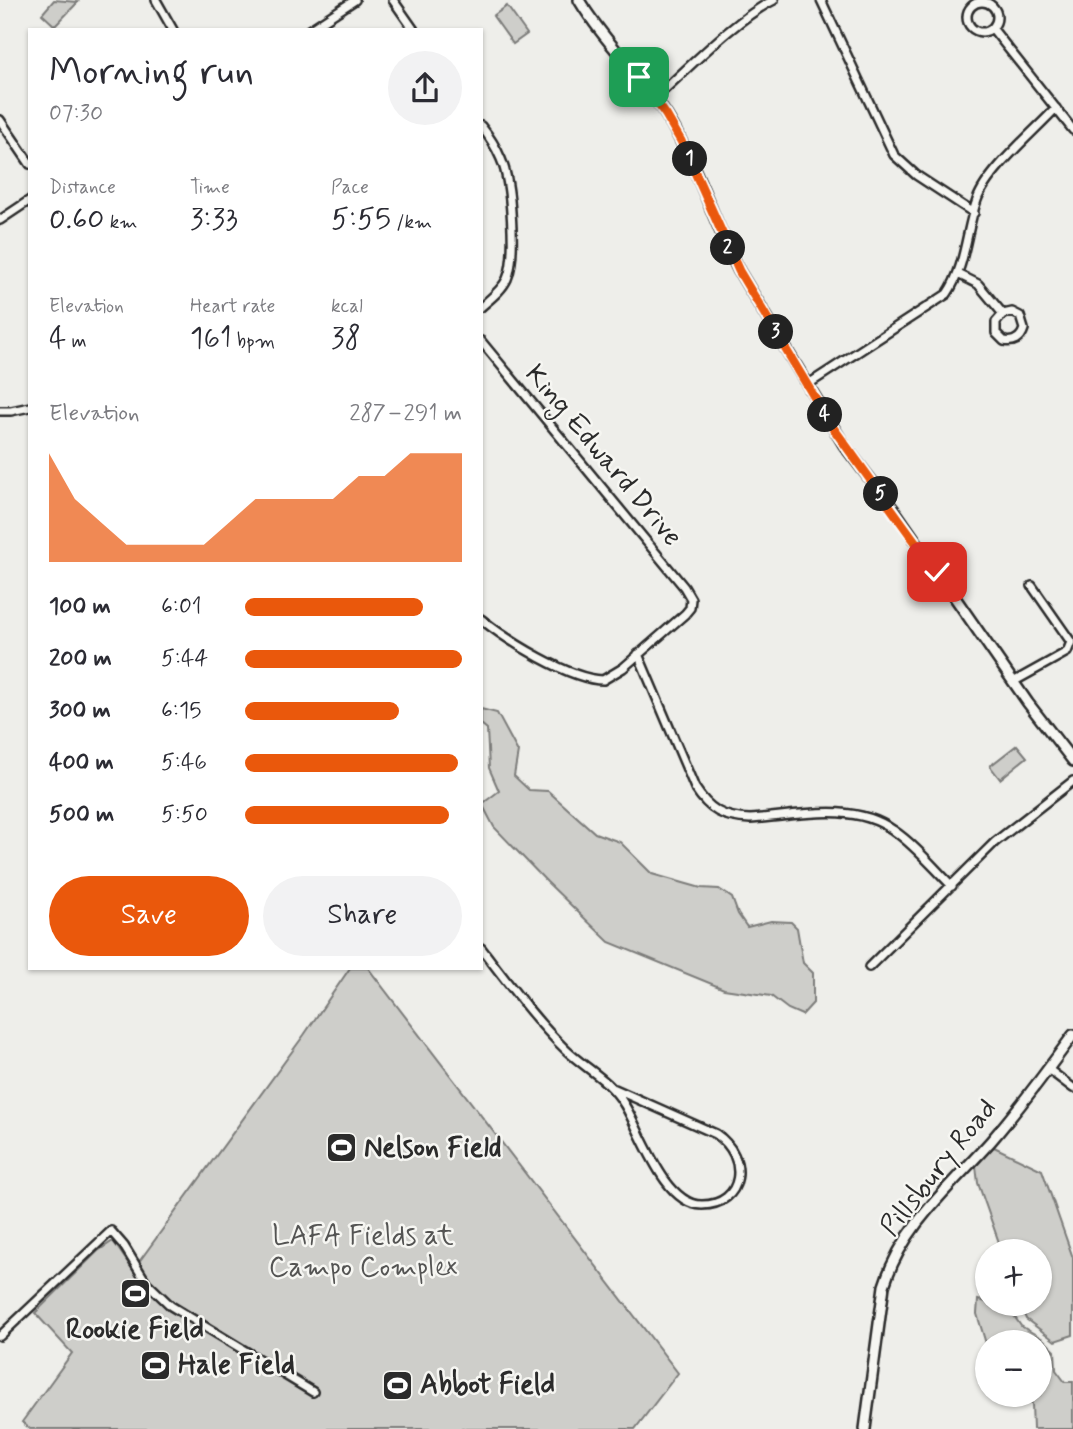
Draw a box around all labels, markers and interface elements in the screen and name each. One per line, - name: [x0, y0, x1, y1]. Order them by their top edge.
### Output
- pin: [609, 47, 669, 107]
- text: Morning run: [49, 48, 254, 97]
- button: share: [388, 51, 462, 125]
- icon: arrive: [620, 58, 658, 96]
- text: 07:30: [49, 99, 103, 129]
- pin: 1: [672, 142, 708, 176]
- text: 1: [685, 146, 694, 171]
- text: Distance: [49, 175, 116, 200]
- text: Time: [190, 175, 230, 200]
- text: Pace: [331, 175, 369, 200]
- text: 0.60: [49, 200, 105, 239]
- text: 3:33: [190, 200, 238, 239]
- text: 5:55: [331, 200, 391, 239]
- text: km: [105, 210, 137, 235]
- text: /km: [391, 210, 432, 235]
- pin: 2: [710, 230, 746, 266]
- text: 2: [723, 235, 732, 260]
- text: Elevation: [49, 294, 124, 319]
- text: Heart rate: [190, 294, 275, 319]
- text: kcal: [331, 294, 363, 319]
- pin: 3: [758, 314, 794, 350]
- text: 4: [49, 319, 66, 358]
- text: 161: [190, 319, 232, 358]
- text: 38: [331, 319, 361, 358]
- text: 3: [771, 319, 780, 344]
- text: m: [66, 329, 87, 354]
- text: bpm: [232, 329, 275, 354]
- street label: King Edward Drive: [514, 357, 690, 556]
- pin: 4: [808, 398, 842, 432]
- text: Elevation: [49, 399, 140, 429]
- text: 287–291 m: [349, 399, 462, 429]
- text: 4: [819, 402, 830, 427]
- pin: 5: [864, 476, 898, 512]
- text: 5: [875, 481, 886, 506]
- pin: [907, 542, 967, 602]
- icon: check: [918, 553, 956, 591]
- text: 100 m: [49, 592, 111, 622]
- text: 6:01: [161, 592, 202, 622]
- text: 200 m: [49, 644, 112, 674]
- text: 5:44: [161, 644, 208, 674]
- text: 300 m: [49, 696, 111, 726]
- text: 6:15: [161, 696, 201, 726]
- text: 400 m: [49, 748, 114, 778]
- text: 5:46: [161, 748, 207, 778]
- text: 500 m: [49, 800, 114, 830]
- text: 5:50: [161, 800, 208, 830]
- button: Save: [49, 876, 249, 956]
- button: Share: [263, 876, 462, 956]
- street label: Pillsbury Road: [872, 1092, 1006, 1244]
- place label: Nelson Field: [364, 1130, 502, 1167]
- sports icon: Nelson Field: [324, 1131, 358, 1165]
- park label: LAFA Fields at Campo Complex: [269, 1218, 458, 1287]
- map controls: [975, 1239, 1052, 1407]
- button: +: [975, 1239, 1052, 1316]
- sports icon: Rookie Field: [118, 1276, 152, 1310]
- place label: Rookie Field: [66, 1312, 204, 1349]
- button: −: [975, 1330, 1052, 1407]
- place label: Hale Field: [178, 1347, 295, 1384]
- sports icon: Hale Field: [138, 1348, 172, 1382]
- place label: Abbot Field: [420, 1367, 555, 1404]
- sports icon: Abbot Field: [380, 1368, 414, 1402]

